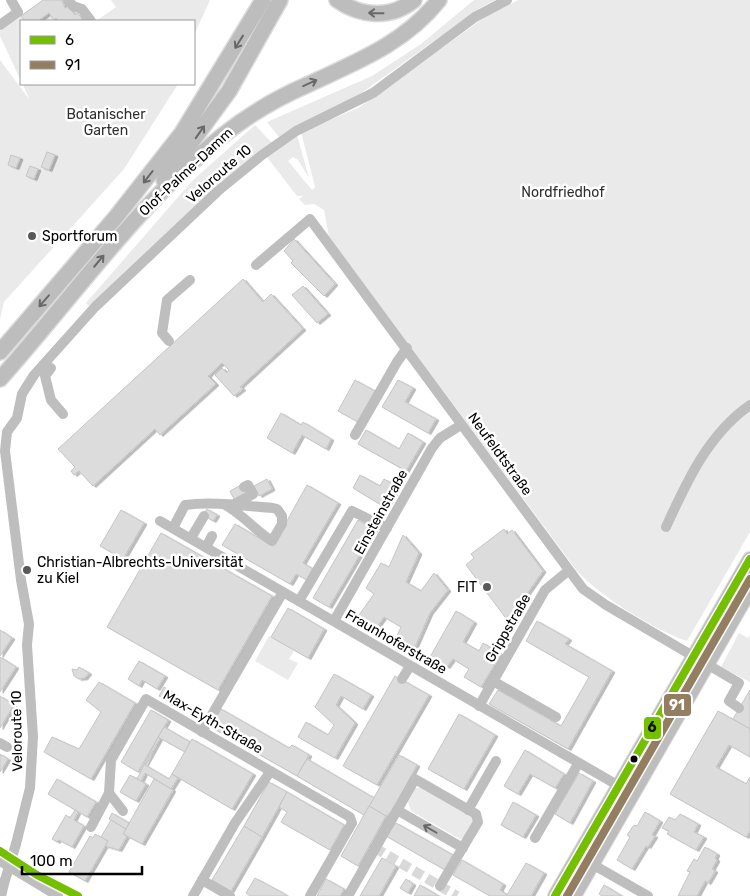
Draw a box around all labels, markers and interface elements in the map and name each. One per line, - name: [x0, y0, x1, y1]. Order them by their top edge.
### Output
- one-way arrow: [368, 8, 384, 18]
- legend: [20, 20, 195, 85]
- text: 6: [65, 31, 74, 49]
- one-way arrow: [233, 35, 243, 49]
- text: 91: [65, 56, 80, 74]
- one-way arrow: [303, 78, 318, 88]
- park label: Botanischer Garten: [67, 106, 146, 139]
- street label: Olof-Palme-Damm: [136, 124, 236, 220]
- one-way arrow: [195, 125, 205, 139]
- street label: Veloroute 10: [183, 141, 255, 207]
- one-way arrow: [143, 170, 153, 184]
- park label: Nordfriedhof: [521, 184, 605, 201]
- place label: Sportforum: [42, 228, 117, 245]
- marker: Sportforum: [26, 230, 38, 242]
- one-way arrow: [94, 255, 105, 268]
- one-way arrow: [38, 295, 50, 308]
- street label: Neufeldtstraße: [464, 409, 536, 499]
- street label: Einsteinstraße: [351, 467, 411, 557]
- place label: Christian-Albrechts-Universität zu Kiel: [37, 554, 244, 587]
- marker: Christian-Albrechts-Universität zu Kiel: [21, 564, 33, 576]
- place label: FIT: [457, 579, 477, 596]
- marker: FIT: [481, 581, 493, 593]
- street label: Grippstraße: [481, 590, 535, 665]
- street label: Fraunhoferstraße: [342, 606, 450, 678]
- street label: Max-Eyth-Straße: [160, 687, 266, 758]
- street label: Veloroute 10: [8, 690, 26, 772]
- line badge: 91: [663, 693, 692, 717]
- text: 91: [669, 697, 685, 714]
- line badge: 6: [643, 716, 662, 740]
- text: 6: [647, 719, 657, 736]
- unlabelled marker: [629, 754, 639, 764]
- one-way arrow: [422, 824, 437, 834]
- scale bar: [22, 844, 142, 876]
- text: 100 m: [30, 852, 72, 870]

